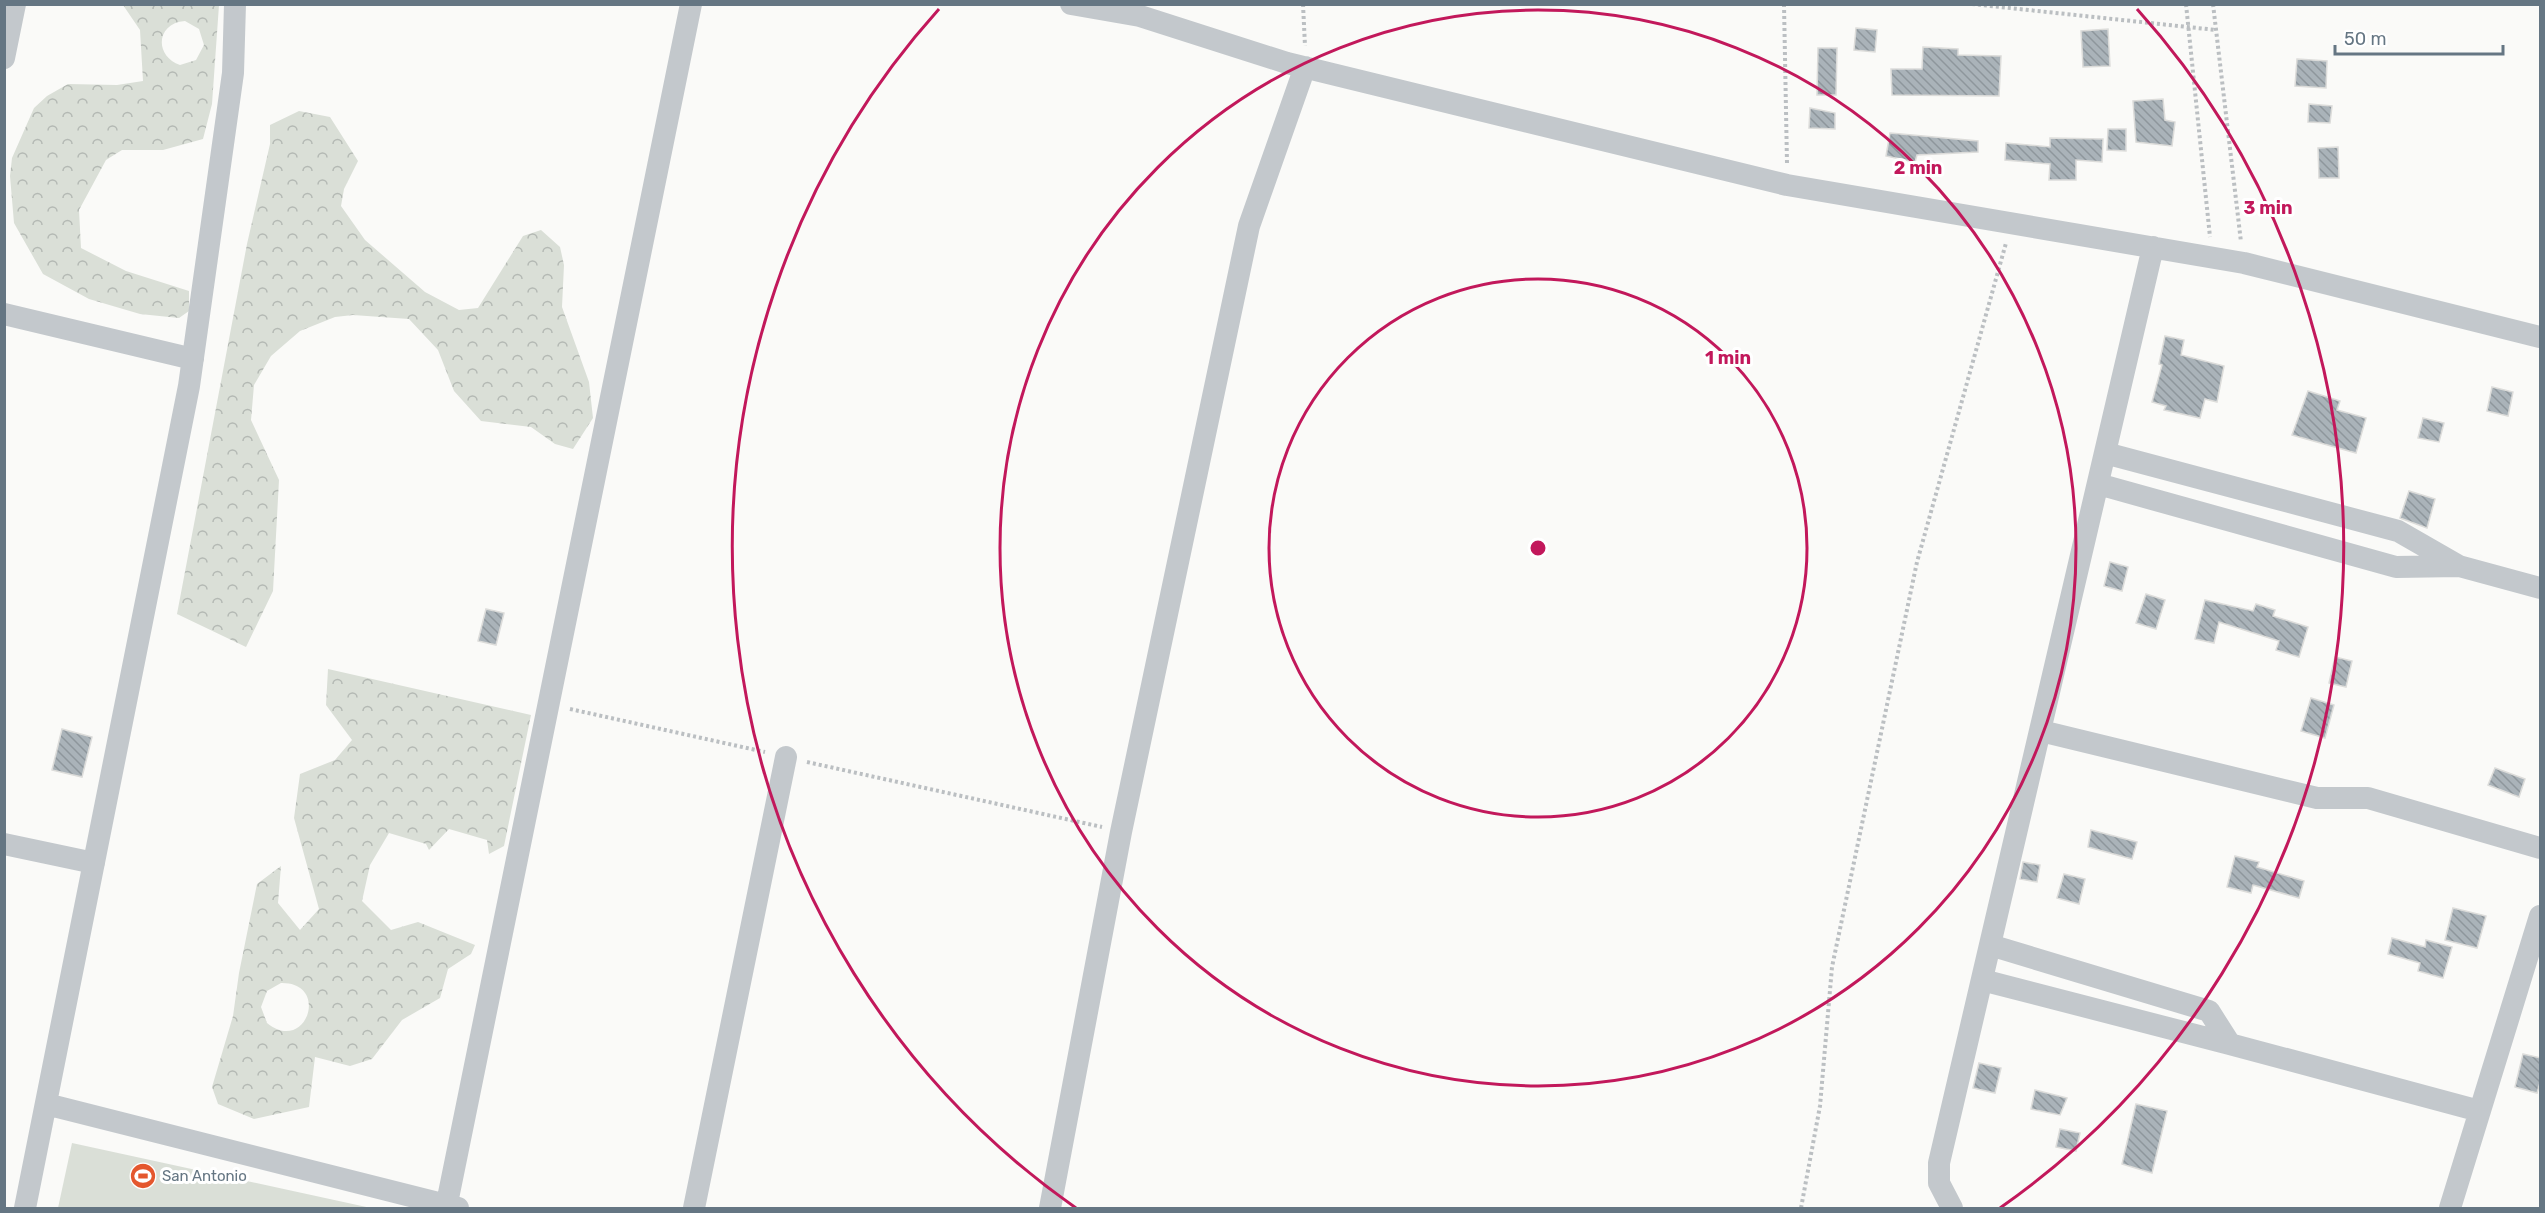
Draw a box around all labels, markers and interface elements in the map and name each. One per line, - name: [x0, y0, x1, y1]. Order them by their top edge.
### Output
- scale bar: [2335, 18, 2503, 56]
- text: 50 m: [2344, 28, 2387, 50]
- text: 2 min: [1894, 157, 1942, 179]
- text: 3 min: [2244, 197, 2292, 219]
- text: 1 min: [1705, 347, 1751, 369]
- centre of rings: [1528, 538, 1548, 558]
- sports icon: San Antonio: [128, 1161, 158, 1191]
- place label: San Antonio: [162, 1167, 247, 1185]

